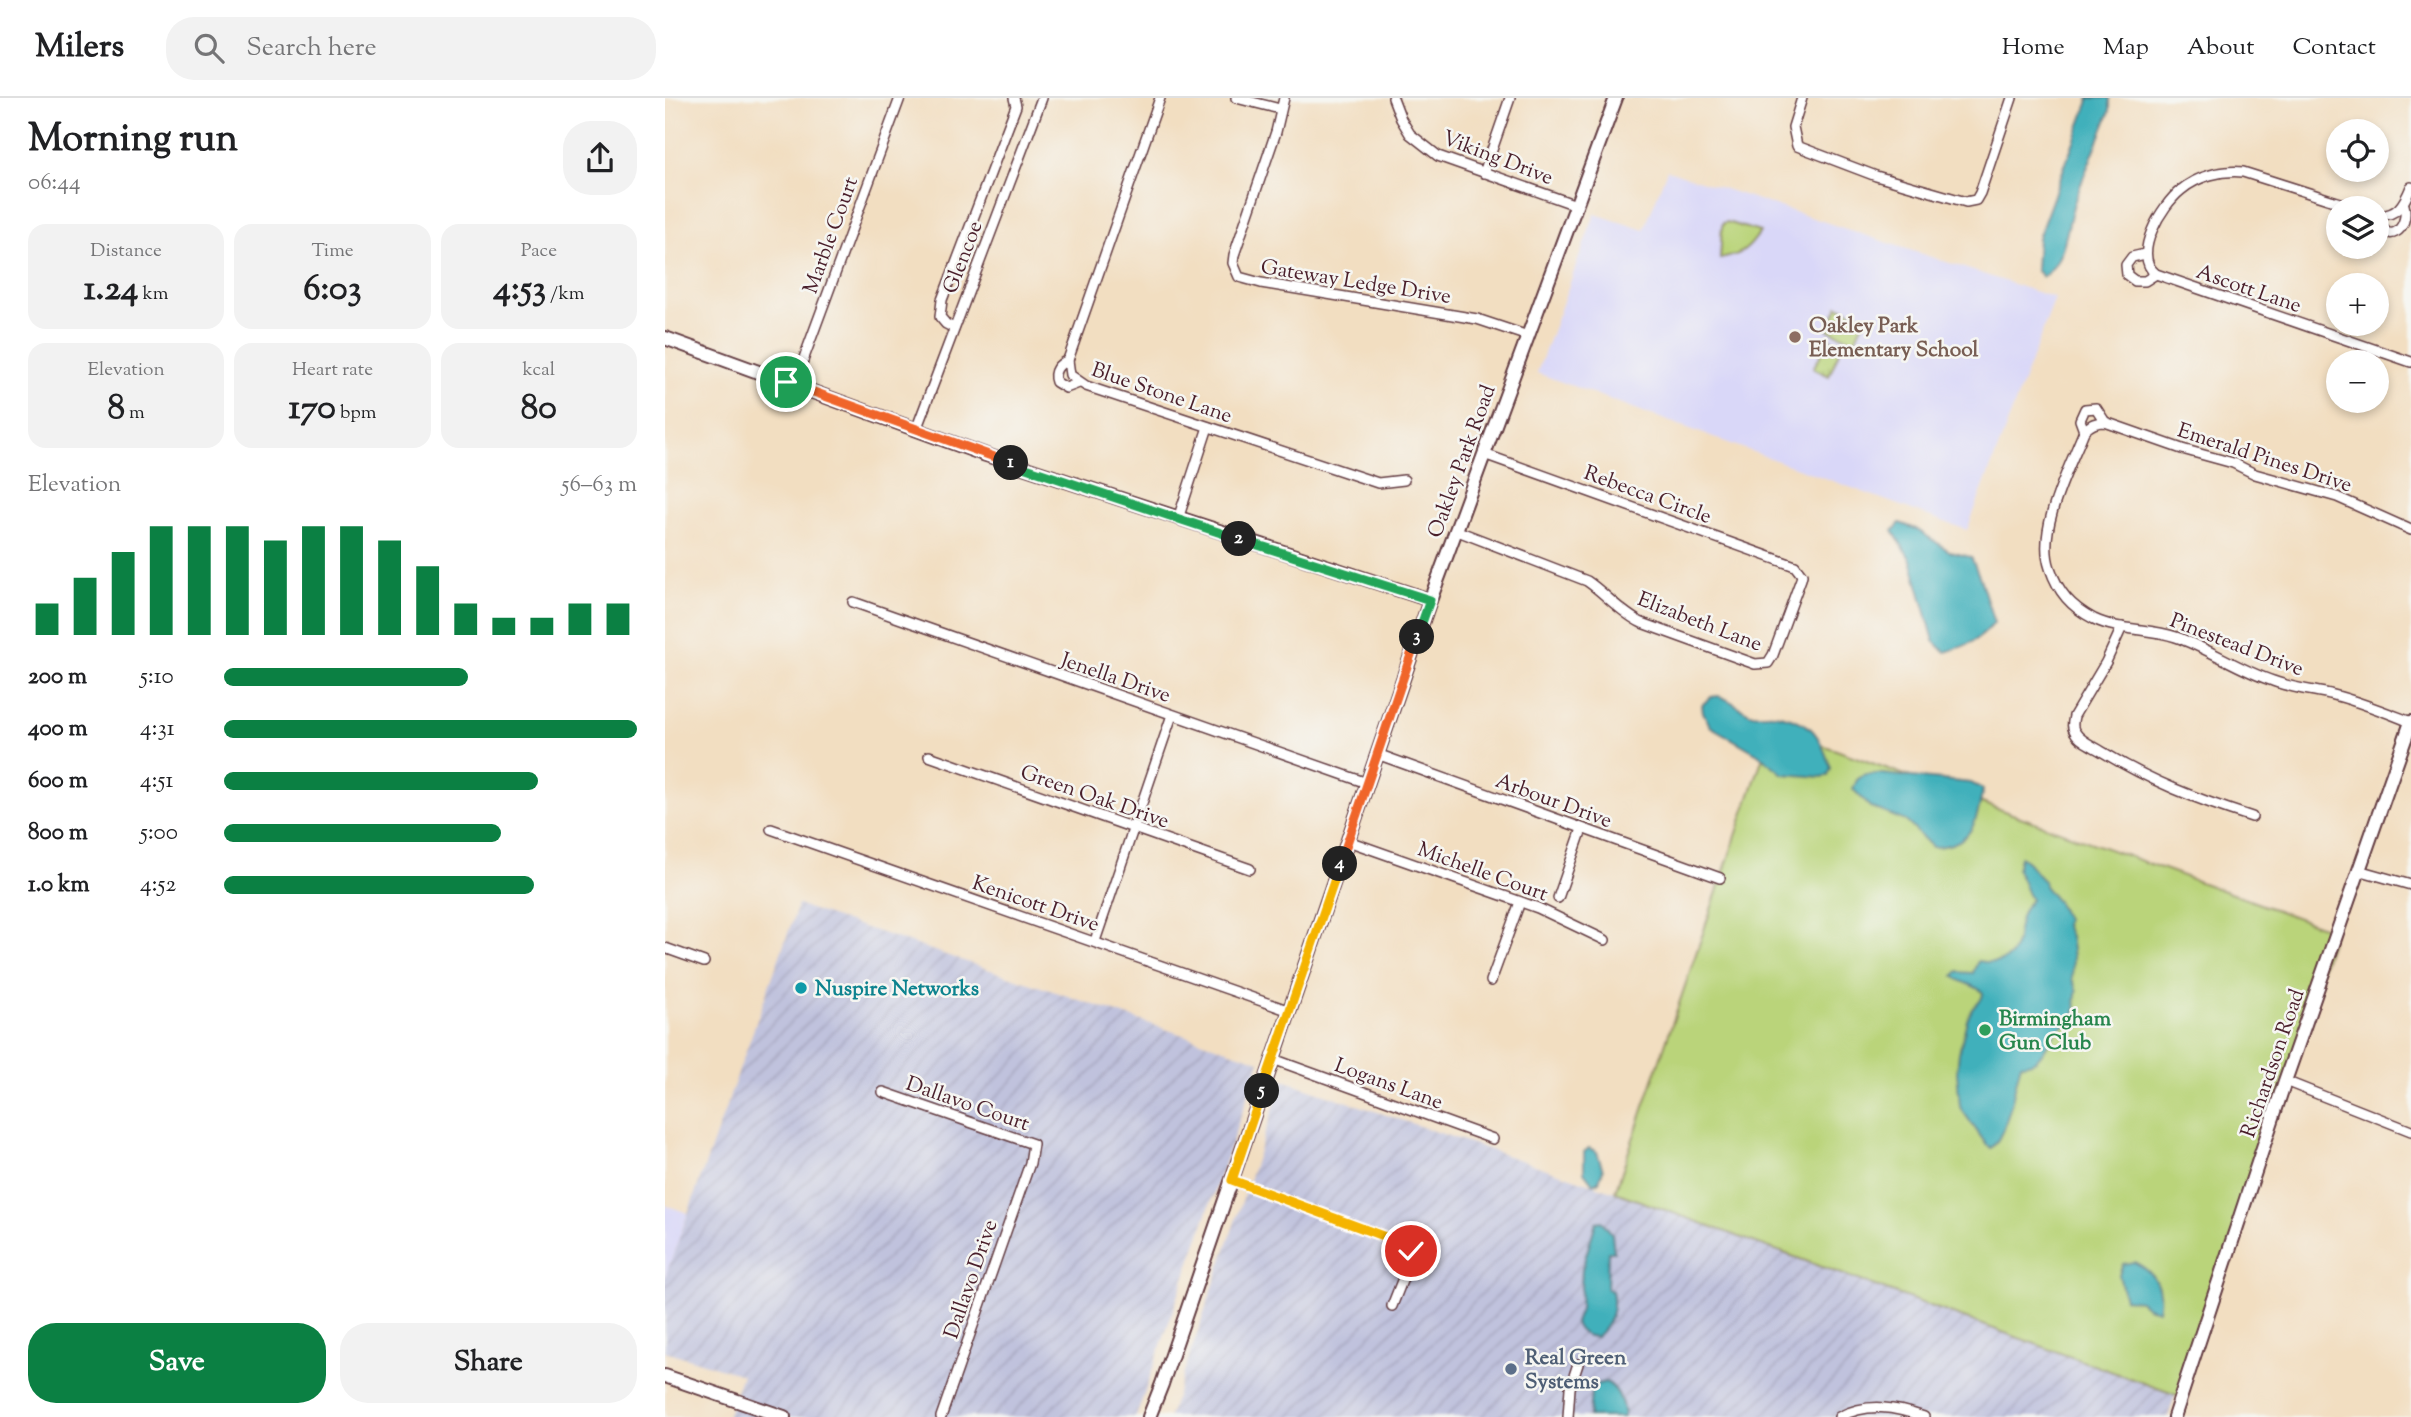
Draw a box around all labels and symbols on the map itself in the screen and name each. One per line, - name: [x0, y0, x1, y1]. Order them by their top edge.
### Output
- street label: Viking Drive: [1438, 124, 1557, 194]
- street label: Marble Court: [797, 173, 867, 298]
- street label: Glencoe: [936, 217, 991, 298]
- street label: Gateway Ledge Drive: [1258, 253, 1453, 313]
- street label: Ascott Lane: [2192, 258, 2305, 322]
- place label: Oakley Park Elementary School: [1809, 312, 1979, 366]
- marker: Oakley Park Elementary School: [1787, 329, 1803, 345]
- pin: [756, 352, 816, 412]
- street label: Blue Stone Lane: [1087, 356, 1236, 432]
- street label: Oakley Park Road: [1421, 381, 1505, 542]
- street label: Emerald Pines Drive: [2173, 417, 2356, 501]
- pin: 1: [993, 446, 1029, 480]
- street label: Rebecca Circle: [1579, 459, 1715, 533]
- pin: 2: [1221, 522, 1257, 556]
- street label: Elizabeth Lane: [1633, 585, 1766, 660]
- street label: Pinestead Drive: [2165, 607, 2307, 685]
- pin: 3: [1399, 620, 1435, 654]
- street label: Jenella Drive: [1056, 646, 1174, 712]
- street label: Green Oak Drive: [1016, 758, 1173, 837]
- street label: Arbour Drive: [1491, 767, 1616, 837]
- street label: Michelle Court: [1413, 835, 1552, 910]
- pin: 4: [1323, 846, 1357, 882]
- street label: Kenicott Drive: [968, 869, 1103, 941]
- place label: Nuspire Networks: [815, 975, 979, 1005]
- marker: Nuspire Networks: [793, 980, 809, 996]
- street label: Richardson Road: [2234, 985, 2313, 1142]
- place label: Birmingham Gun Club: [1999, 1005, 2112, 1059]
- marker: Birmingham Gun Club: [1977, 1022, 1993, 1038]
- street label: Logans Lane: [1330, 1051, 1447, 1118]
- street label: Dallavo Court: [902, 1070, 1033, 1140]
- pin: 5: [1245, 1074, 1279, 1108]
- street label: Dallavo Drive: [937, 1216, 1006, 1343]
- pin: [1381, 1221, 1441, 1281]
- place label: Real Green Systems: [1525, 1344, 1627, 1398]
- marker: Real Green Systems: [1503, 1361, 1519, 1377]

